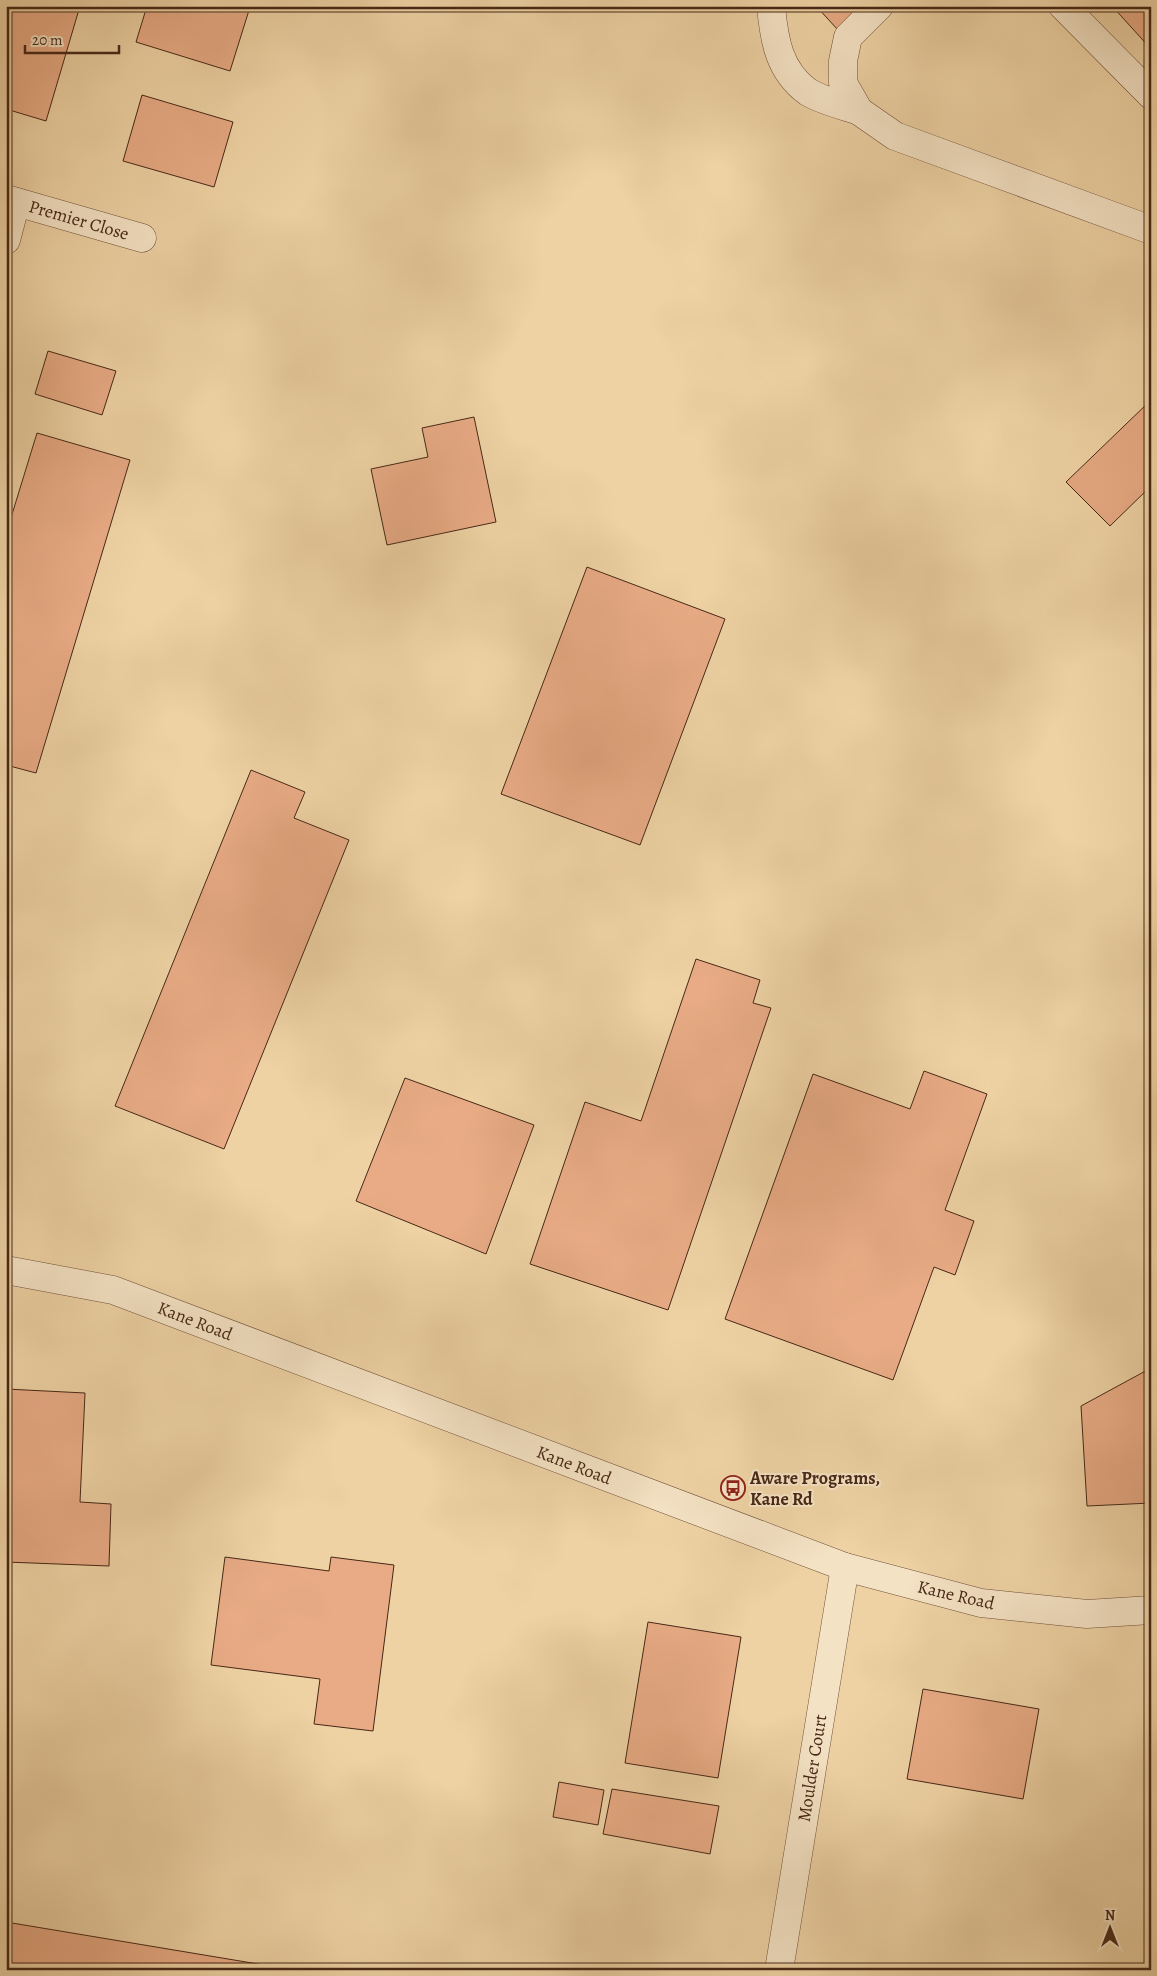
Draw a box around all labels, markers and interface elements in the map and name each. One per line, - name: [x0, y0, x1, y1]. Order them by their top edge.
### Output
- scale bar: [25, 22, 119, 54]
- text: 20 m: [32, 30, 63, 50]
- street label: Premier Close: [26, 194, 132, 246]
- street label: Kane Road: [154, 1296, 236, 1346]
- street label: Kane Road: [533, 1440, 615, 1490]
- place label: Aware Programs, Kane Rd: [749, 1466, 880, 1511]
- bus stop icon: Aware Programs, Kane Rd: [720, 1475, 746, 1501]
- street label: Kane Road: [915, 1574, 997, 1616]
- street label: Moulder Court: [792, 1712, 832, 1824]
- north arrow: [1084, 1904, 1134, 1954]
- text: N: [1105, 1906, 1115, 1925]

